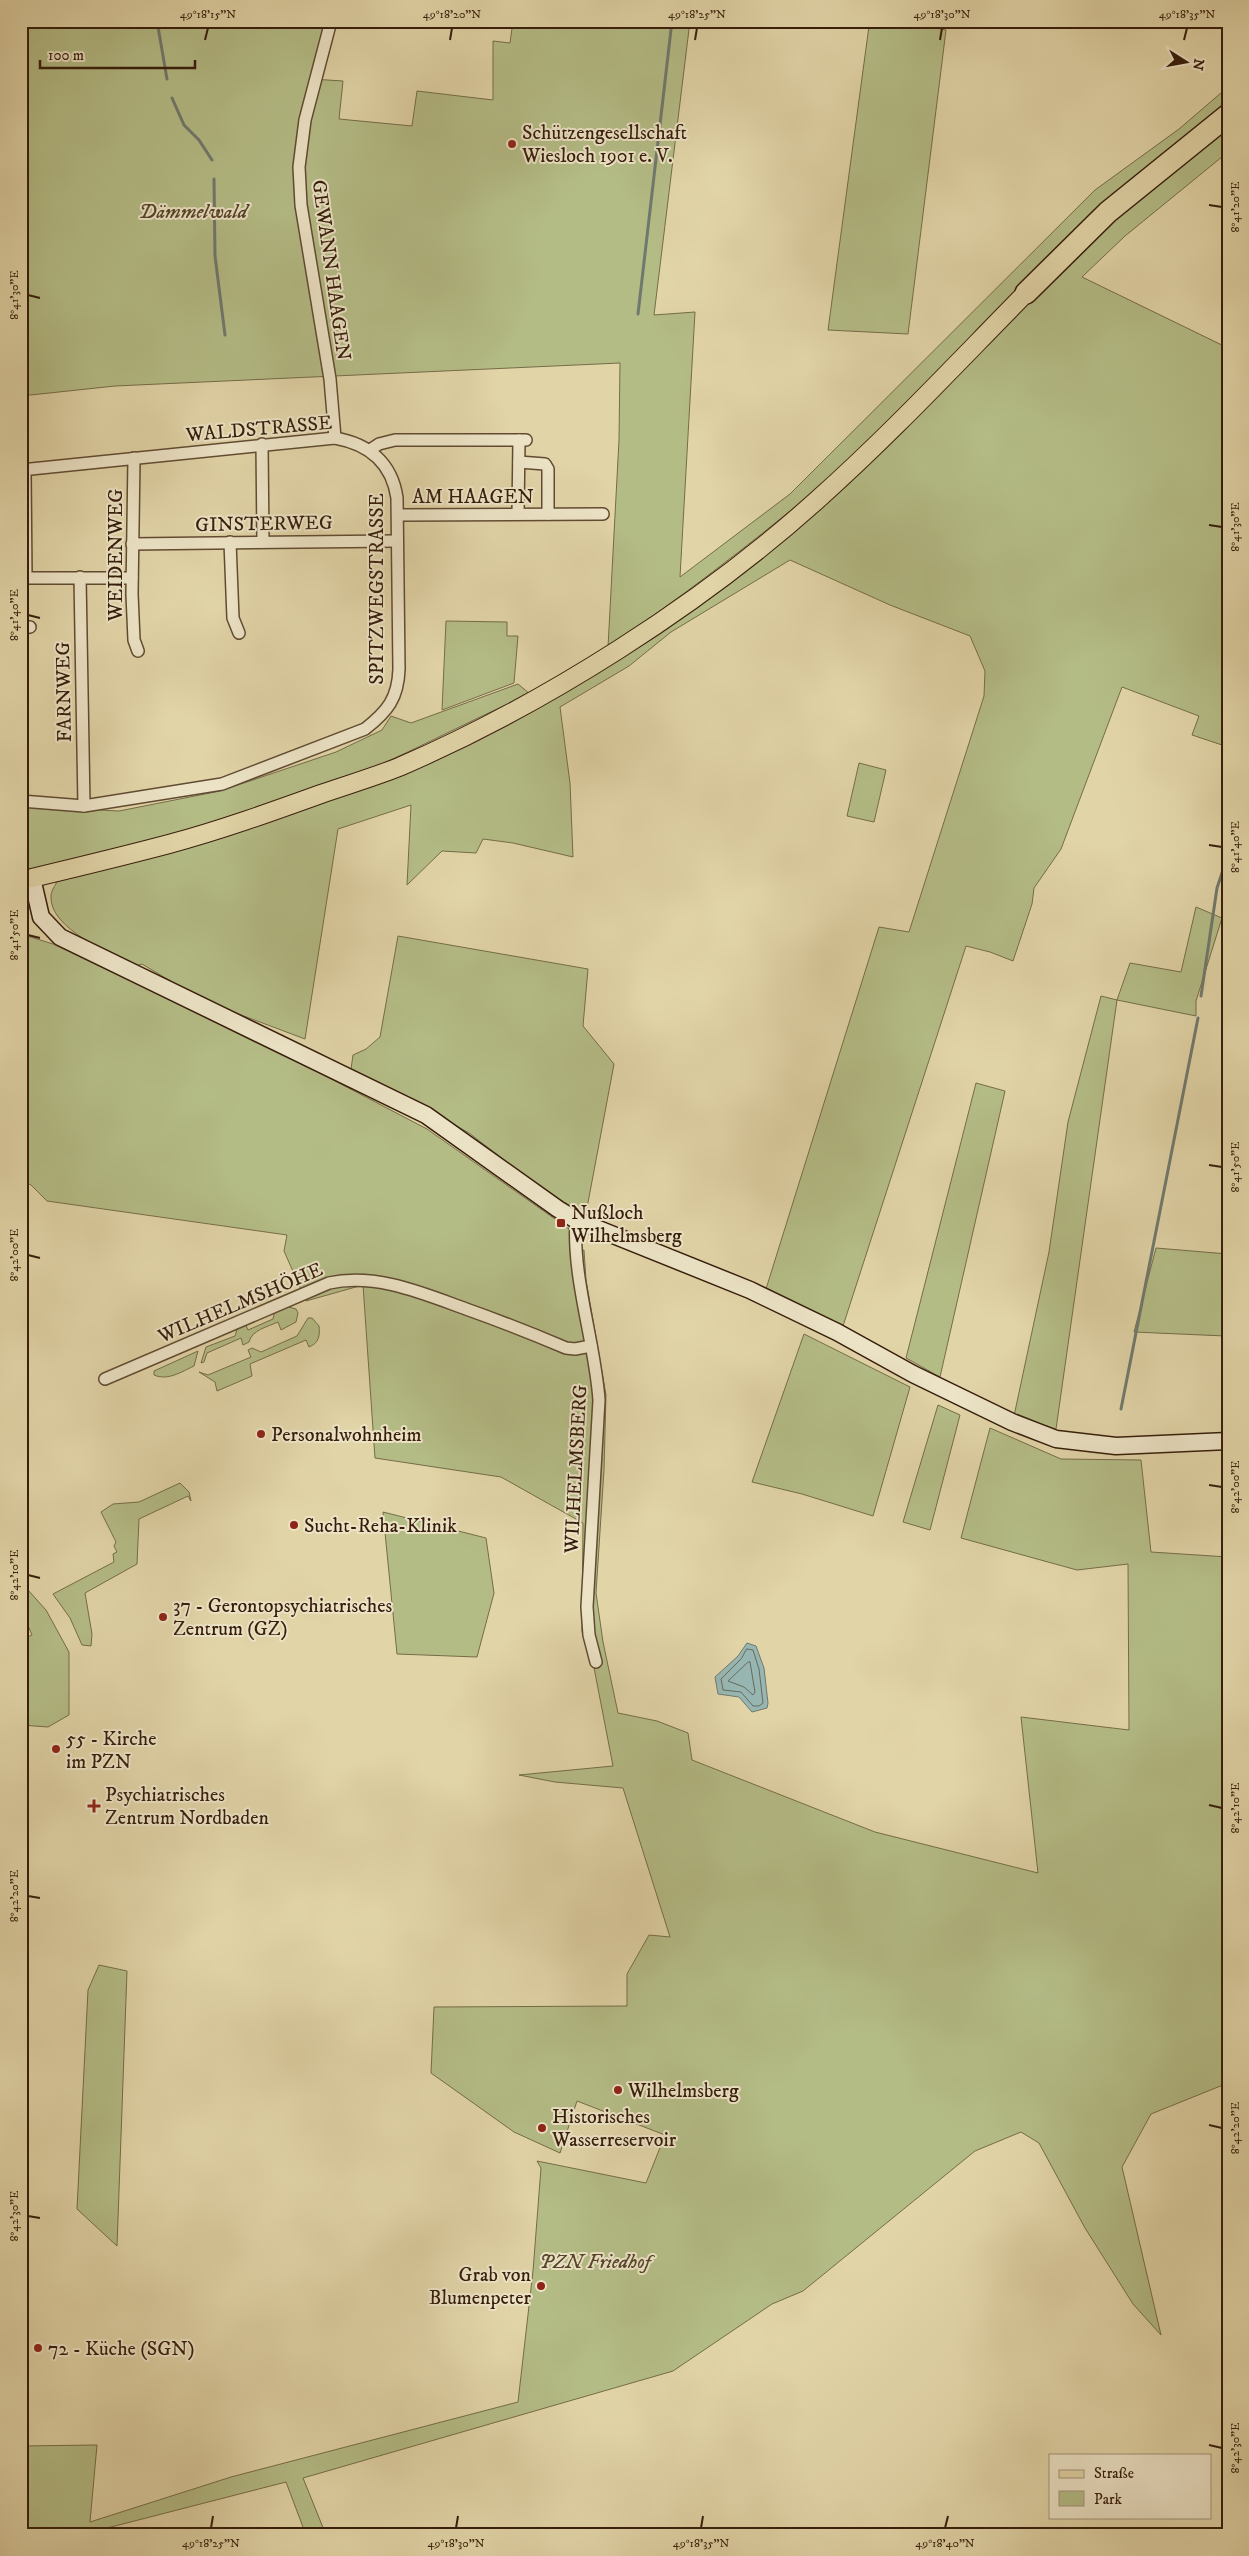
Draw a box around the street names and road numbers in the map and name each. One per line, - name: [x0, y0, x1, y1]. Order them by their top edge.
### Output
- street label: GEWANN HAAGEN: [305, 178, 356, 362]
- street label: WALDSTRASSE: [184, 411, 333, 448]
- street label: AM HAAGEN: [412, 485, 534, 510]
- street label: WEIDENWEG: [104, 489, 129, 622]
- street label: SPITZWEGSTRASSE: [365, 493, 390, 685]
- street label: GINSTERWEG: [195, 511, 333, 538]
- street label: FARNWEG: [51, 641, 78, 742]
- street label: WILHELMSHÖHE: [154, 1257, 327, 1350]
- street label: WILHELMSBERG: [560, 1384, 593, 1555]

